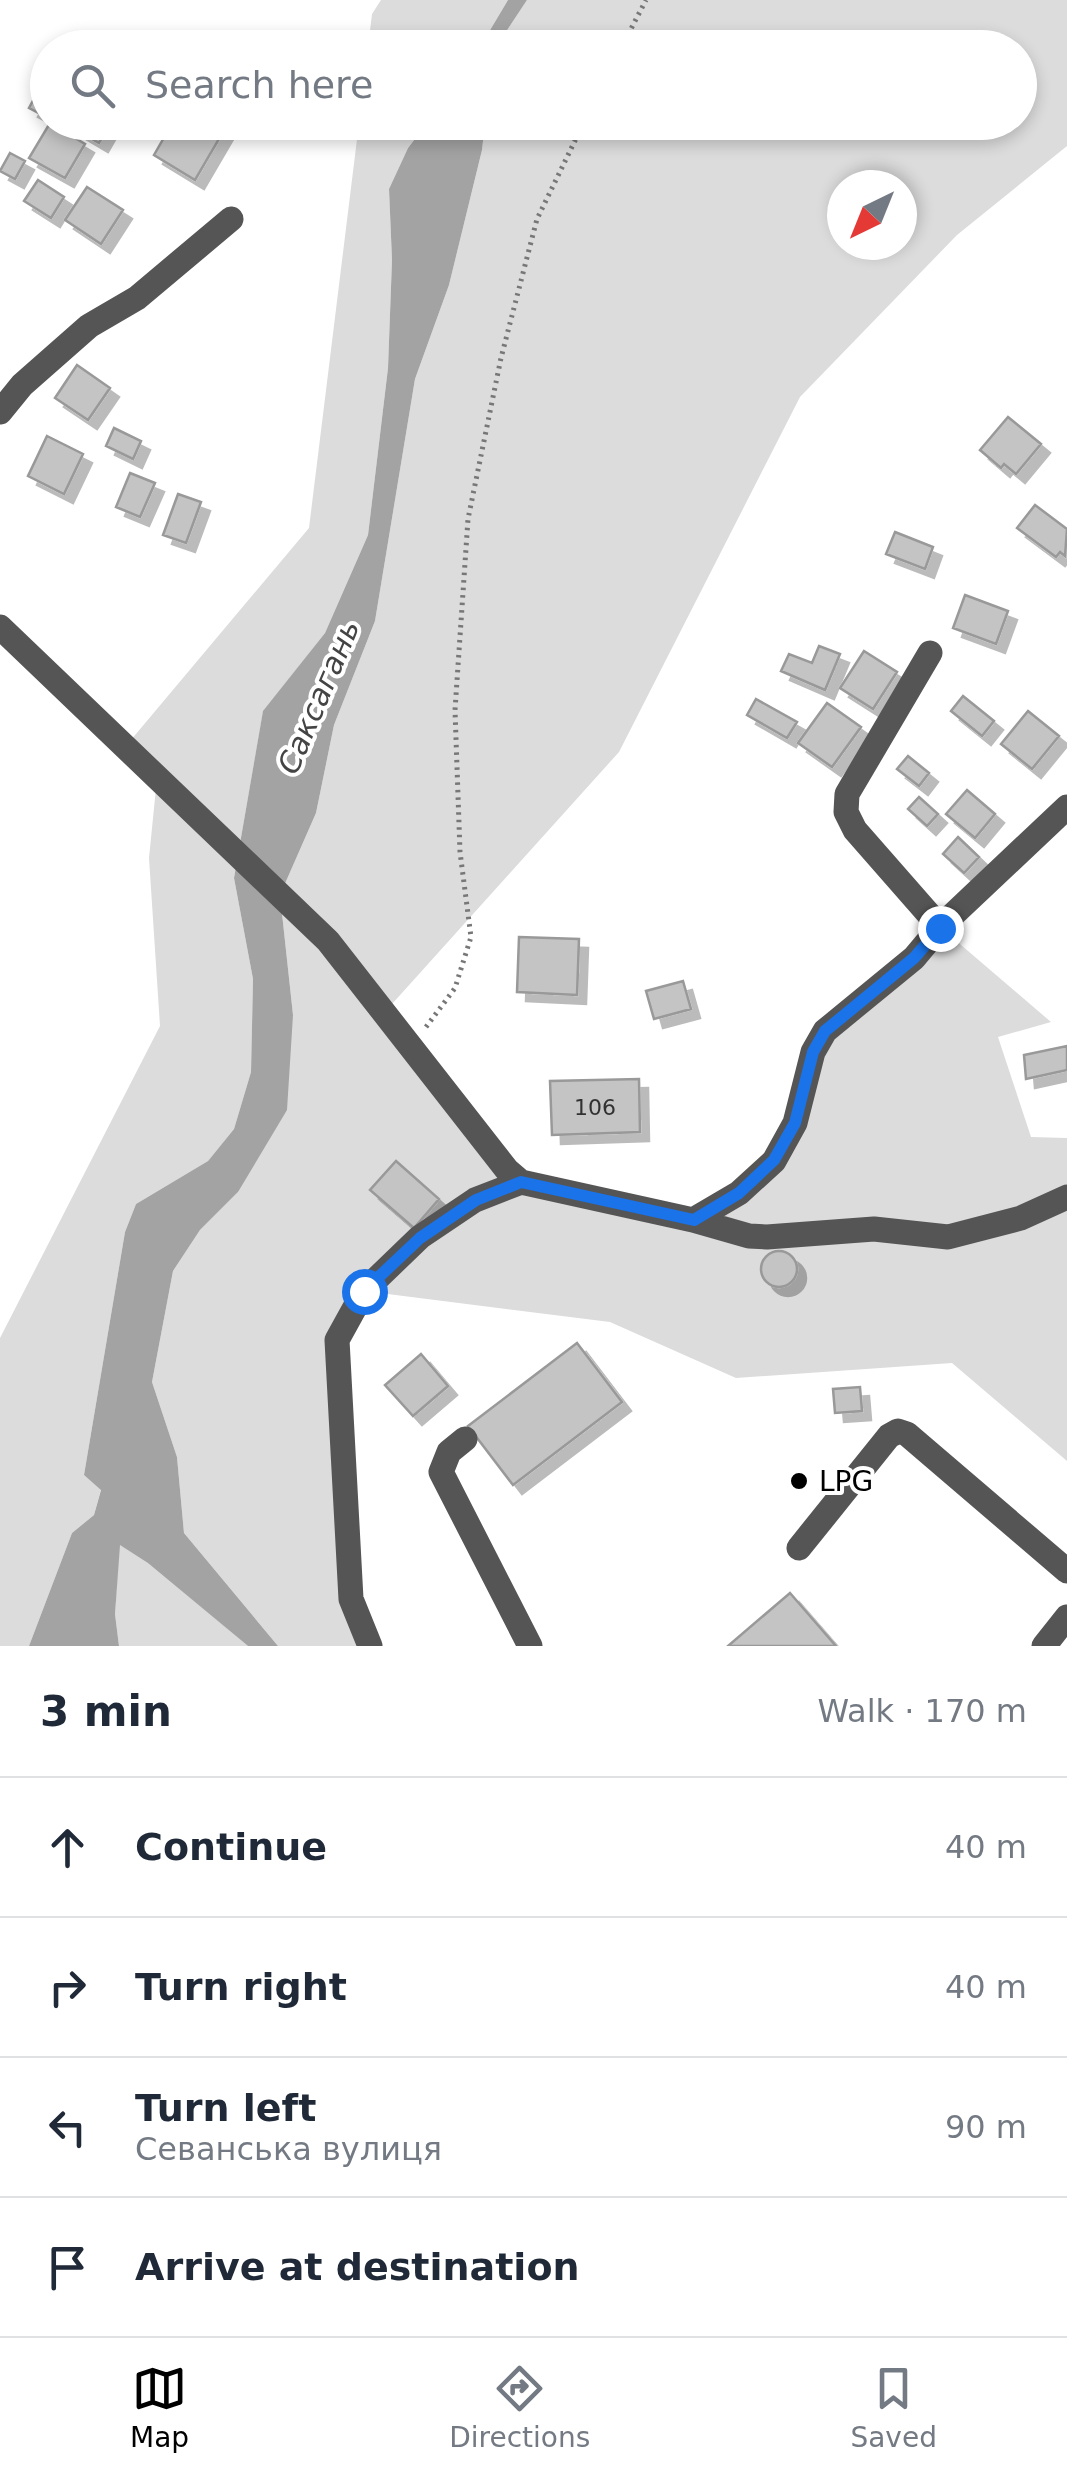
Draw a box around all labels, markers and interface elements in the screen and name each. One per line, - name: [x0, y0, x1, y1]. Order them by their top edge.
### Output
- search box: [30, 30, 1037, 140]
- icon: search: [65, 58, 120, 113]
- text: Search here: [145, 63, 373, 107]
- north arrow: [827, 170, 917, 260]
- water label: Саксагань: [270, 615, 367, 779]
- route end: [918, 906, 964, 952]
- house number: 106: [574, 1095, 616, 1120]
- route start: [342, 1269, 388, 1315]
- place label: LPG: [819, 1465, 873, 1498]
- marker: LPG: [788, 1470, 810, 1492]
- text: 3 min: [40, 1687, 172, 1736]
- text: Walk · 170 m: [817, 1692, 1027, 1730]
- icon: ahead: [40, 1820, 95, 1875]
- text: Continue: [135, 1825, 327, 1869]
- text: 40 m: [945, 1828, 1027, 1866]
- icon: right: [40, 1960, 95, 2015]
- text: Turn right: [135, 1965, 347, 2009]
- text: 40 m: [945, 1968, 1027, 2006]
- text: Turn left: [135, 2086, 316, 2130]
- icon: left: [40, 2100, 95, 2155]
- text: 90 m: [945, 2108, 1027, 2146]
- text: Севанська вулиця: [135, 2130, 442, 2168]
- icon: arrive: [40, 2240, 95, 2295]
- text: Arrive at destination: [135, 2245, 580, 2289]
- tab: Map: [130, 2361, 189, 2454]
- tab: Directions: [449, 2361, 590, 2454]
- tab: Saved: [850, 2361, 937, 2454]

